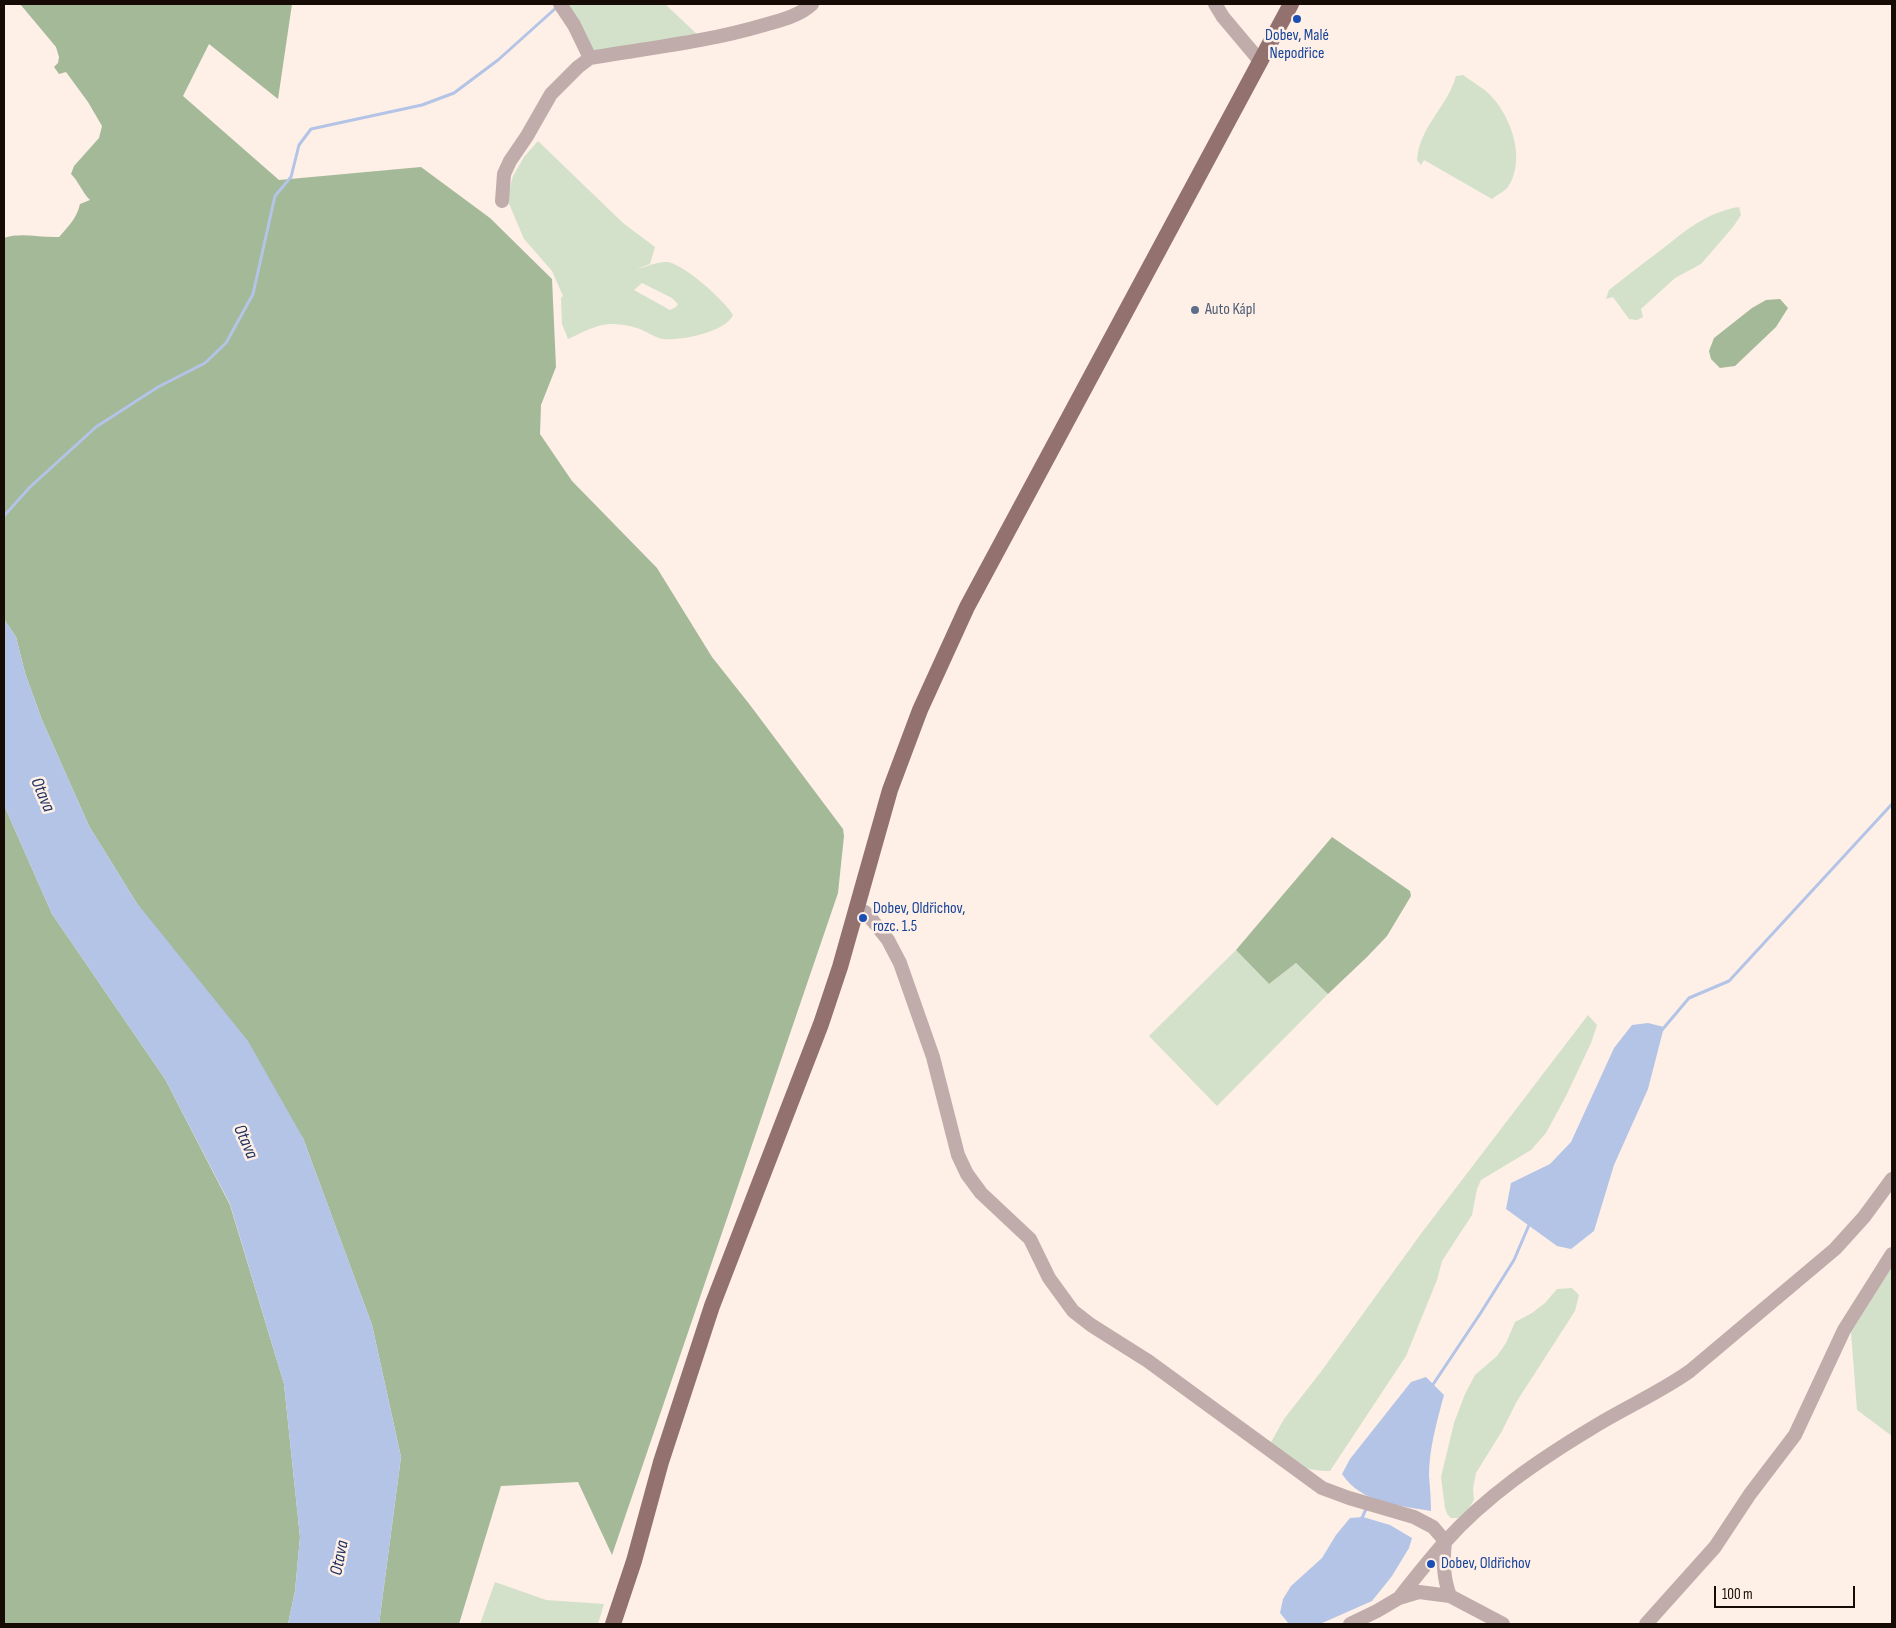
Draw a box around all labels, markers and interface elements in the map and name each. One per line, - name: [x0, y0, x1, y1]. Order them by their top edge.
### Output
- marker: Dobev, Malé Nepodřice: [1291, 13, 1303, 25]
- place label: Dobev, Malé Nepodřice: [1265, 26, 1329, 64]
- place label: Auto Kápl: [1205, 300, 1255, 320]
- marker: Auto Kápl: [1189, 304, 1201, 316]
- water label: Otava: [25, 775, 59, 815]
- place label: Dobev, Oldřichov, rozc. 1.5: [873, 899, 965, 937]
- marker: Dobev, Oldřichov, rozc. 1.5: [857, 912, 869, 924]
- water label: Otava: [228, 1122, 262, 1162]
- water label: Otava: [326, 1539, 354, 1577]
- place label: Dobev, Oldřichov: [1441, 1554, 1531, 1574]
- marker: Dobev, Oldřichov: [1425, 1558, 1437, 1570]
- scale bar: [1716, 1576, 1857, 1608]
- text: 100 m: [1722, 1585, 1753, 1604]

